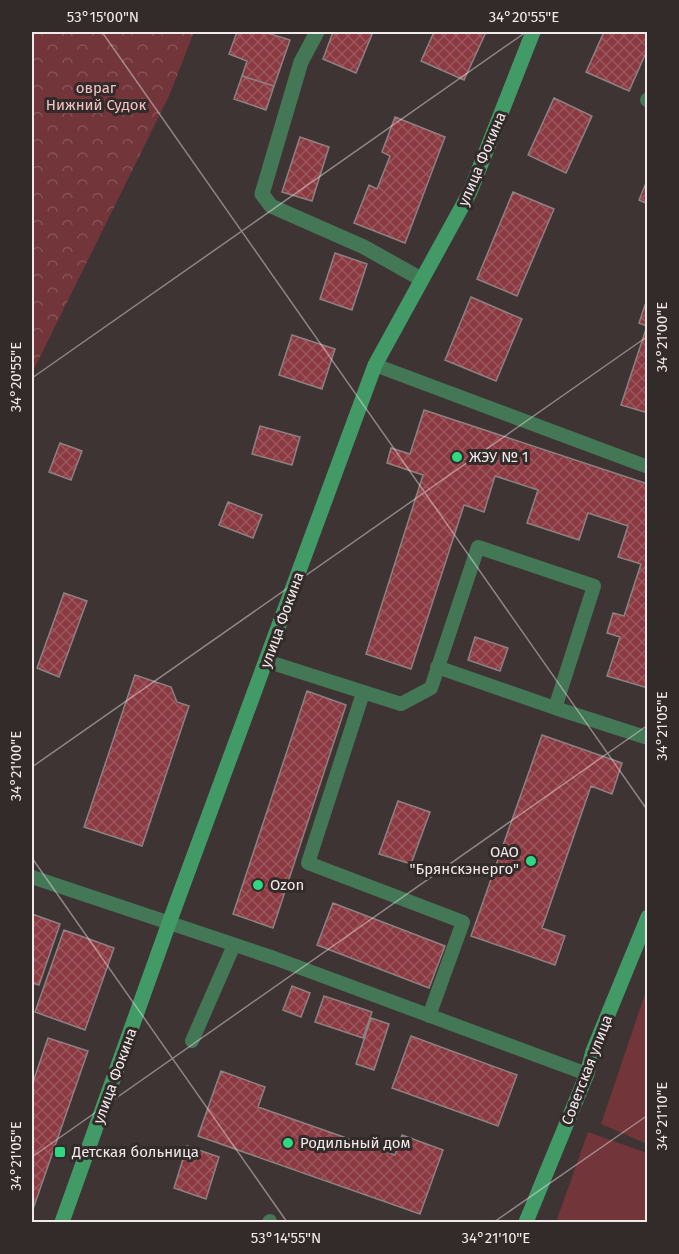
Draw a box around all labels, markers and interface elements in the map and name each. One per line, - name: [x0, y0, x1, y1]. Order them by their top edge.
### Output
- text: 53°15'00"N: [67, 8, 139, 26]
- text: 34°20'55"E: [489, 8, 559, 26]
- park label: овраг Нижний Судок: [46, 79, 147, 114]
- street label: улица Фокина: [454, 109, 510, 209]
- text: 34°21'00"E: [653, 302, 671, 372]
- text: 34°20'55"E: [7, 342, 25, 412]
- place label: ЖЭУ № 1: [469, 448, 528, 466]
- marker: ЖЭУ № 1: [450, 450, 464, 464]
- street label: улица Фокина: [256, 570, 308, 670]
- text: 34°21'05"E: [653, 691, 671, 761]
- text: 34°21'00"E: [7, 731, 25, 801]
- place label: ОАО "Брянскэнерго": [410, 843, 519, 878]
- marker: ОАО "Брянскэнерго": [524, 854, 538, 868]
- place label: Ozon: [270, 876, 304, 894]
- marker: Ozon: [251, 878, 265, 892]
- street label: Советская улица: [558, 1012, 616, 1128]
- street label: улица Фокина: [89, 1026, 141, 1126]
- text: 34°21'10"E: [653, 1082, 671, 1150]
- text: 34°21'05"E: [7, 1121, 25, 1191]
- place label: Родильный дом: [300, 1134, 411, 1152]
- marker: Родильный дом: [281, 1136, 295, 1150]
- place label: Детская больница: [71, 1143, 199, 1161]
- marker: Детская больница: [53, 1145, 67, 1159]
- text: 53°14'55"N: [251, 1229, 321, 1247]
- text: 34°21'10"E: [462, 1229, 530, 1247]

